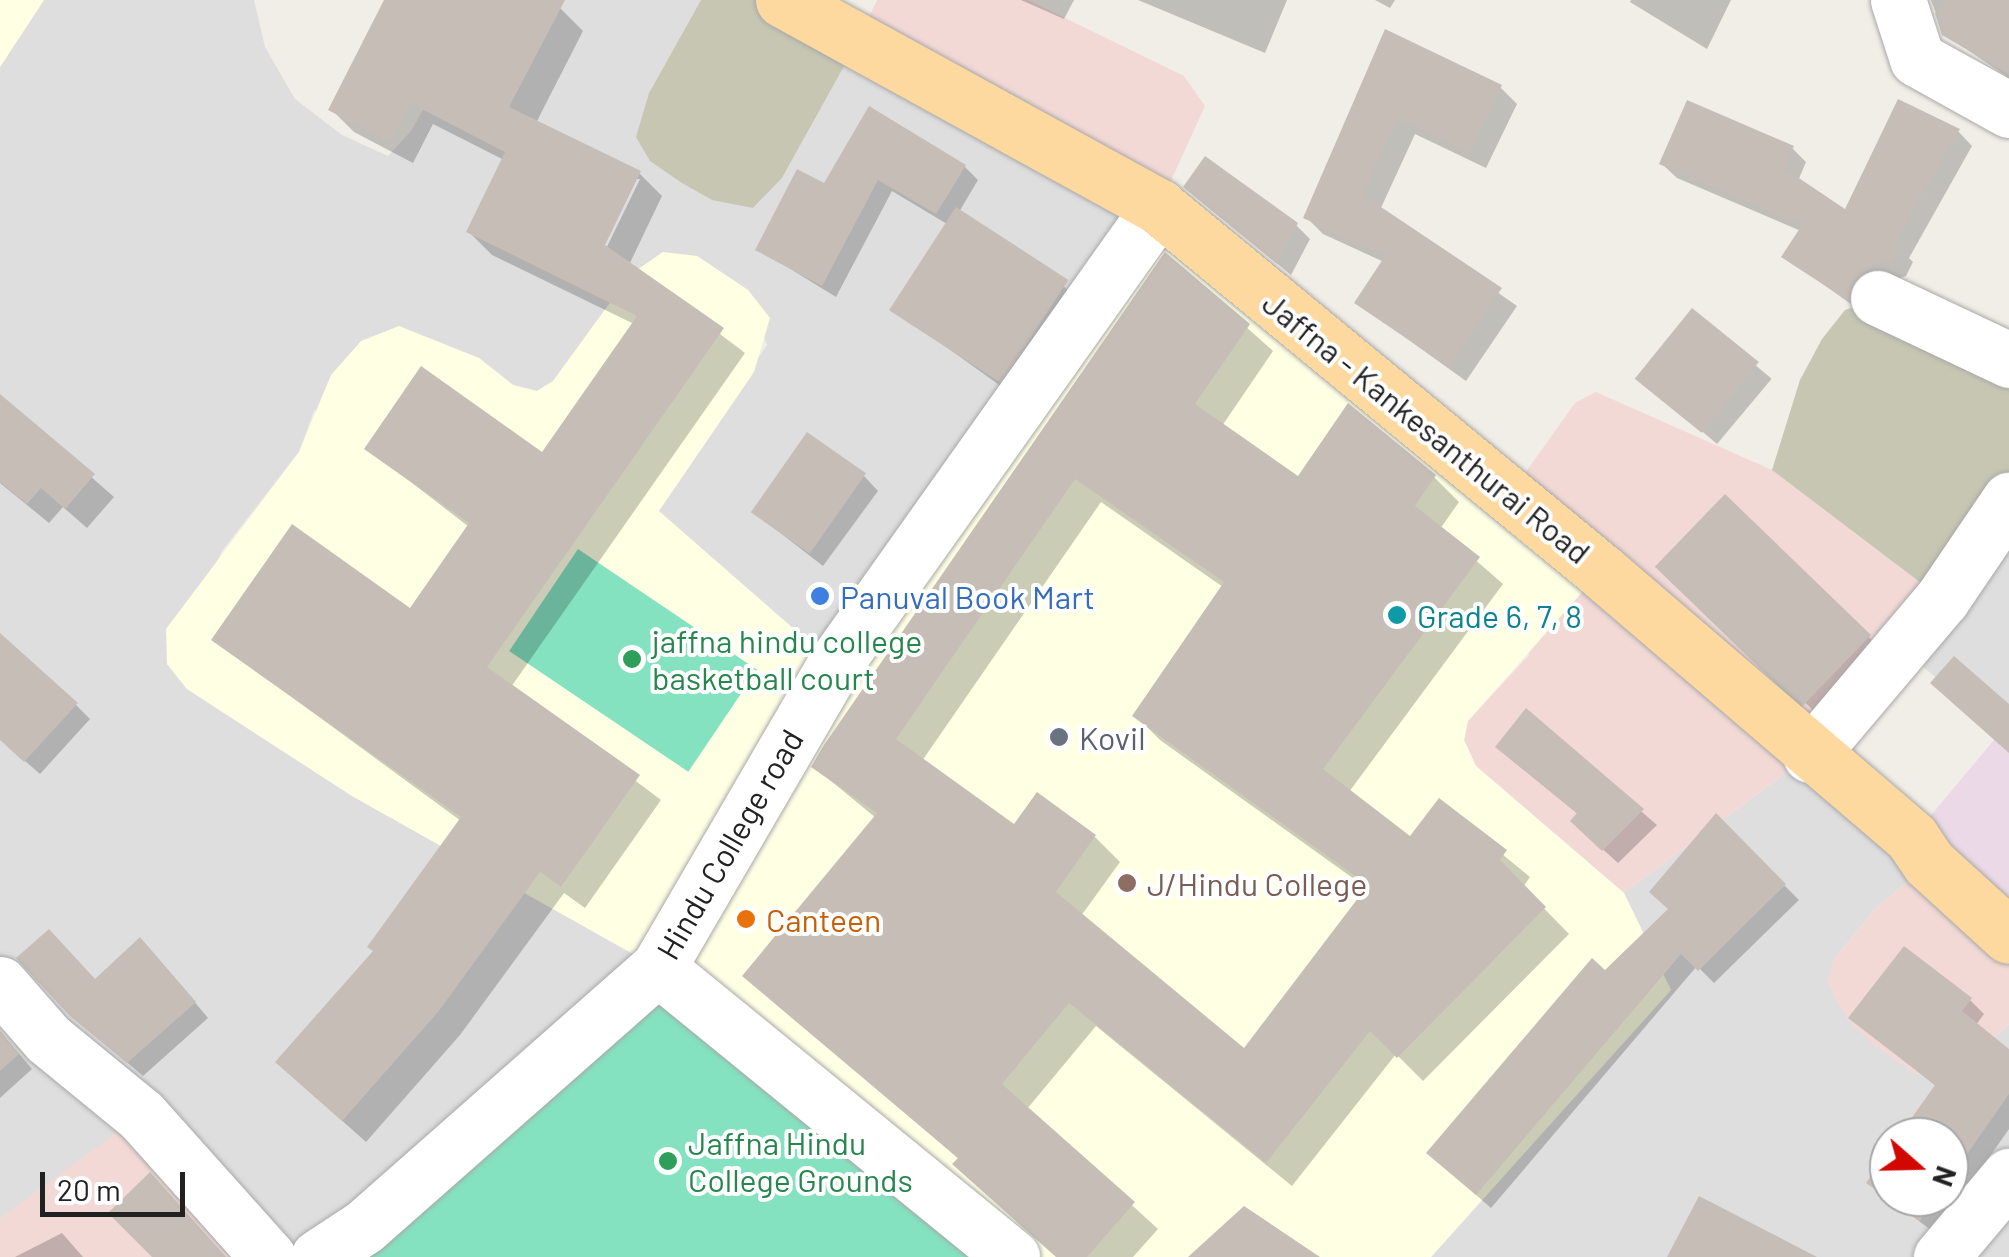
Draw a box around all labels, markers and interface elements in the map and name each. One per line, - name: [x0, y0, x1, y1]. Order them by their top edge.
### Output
- street label: Jaffna - Kankesanthurai Road: [1256, 283, 1598, 571]
- place label: Panuval Book Mart: [840, 577, 1095, 615]
- marker: Panuval Book Mart: [809, 585, 831, 607]
- place label: Grade 6, 7, 8: [1417, 596, 1582, 634]
- marker: Grade 6, 7, 8: [1386, 604, 1408, 626]
- place label: jaffna hindu college basketball court: [652, 622, 922, 697]
- marker: jaffna hindu college basketball court: [621, 648, 643, 670]
- place label: Kovil: [1079, 718, 1146, 756]
- street label: Hindu College road: [648, 722, 810, 966]
- marker: Kovil: [1048, 726, 1070, 748]
- place label: J/Hindu College: [1147, 864, 1367, 902]
- marker: J/Hindu College: [1116, 872, 1138, 894]
- place label: Canteen: [766, 900, 881, 938]
- marker: Canteen: [735, 908, 757, 930]
- north arrow: [1869, 1117, 1969, 1217]
- place label: Jaffna Hindu College Grounds: [688, 1124, 913, 1199]
- marker: Jaffna Hindu College Grounds: [657, 1150, 679, 1172]
- scale bar: [45, 1152, 190, 1214]
- text: N: [1926, 1162, 1964, 1191]
- text: 20 m: [57, 1171, 121, 1207]

